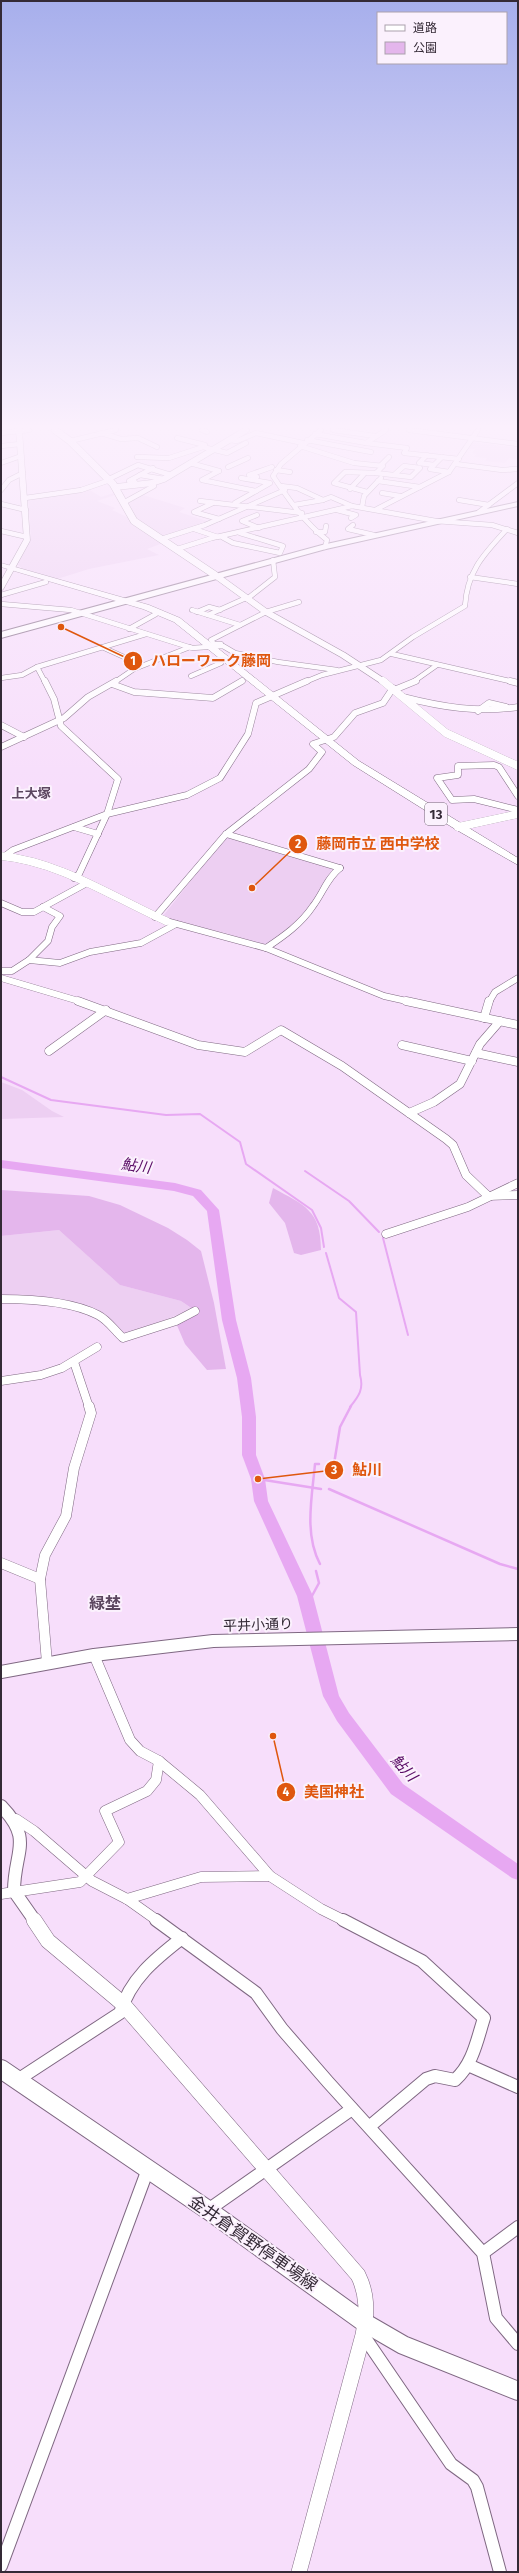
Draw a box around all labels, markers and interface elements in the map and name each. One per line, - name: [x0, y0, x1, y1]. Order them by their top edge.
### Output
- legend: [377, 12, 507, 64]
- text: 道路: [413, 21, 437, 35]
- text: 公園: [413, 41, 437, 55]
- callout: ハローワーク藤岡: [123, 648, 279, 675]
- text: ハローワーク藤岡: [151, 652, 271, 670]
- text: 1: [130, 654, 136, 668]
- district label: 上大塚: [11, 786, 51, 801]
- road number: 13: [425, 803, 447, 825]
- callout: 藤岡市立 西中学校: [288, 830, 448, 857]
- text: 藤岡市立 西中学校: [316, 835, 440, 853]
- text: 2: [295, 837, 301, 851]
- water label: 鮎川: [120, 1155, 154, 1177]
- callout: 鮎川: [324, 1456, 390, 1483]
- text: 鮎川: [352, 1461, 382, 1479]
- text: 3: [330, 1463, 337, 1477]
- district label: 緑埜: [89, 1594, 121, 1613]
- street label: 平井小通り: [223, 1615, 293, 1635]
- water label: 鮎川: [387, 1751, 422, 1787]
- callout: 美国神社: [276, 1778, 372, 1805]
- text: 美国神社: [304, 1783, 364, 1801]
- text: 4: [283, 1785, 290, 1799]
- street label: 金井倉賀野停車場線: [184, 2191, 322, 2295]

